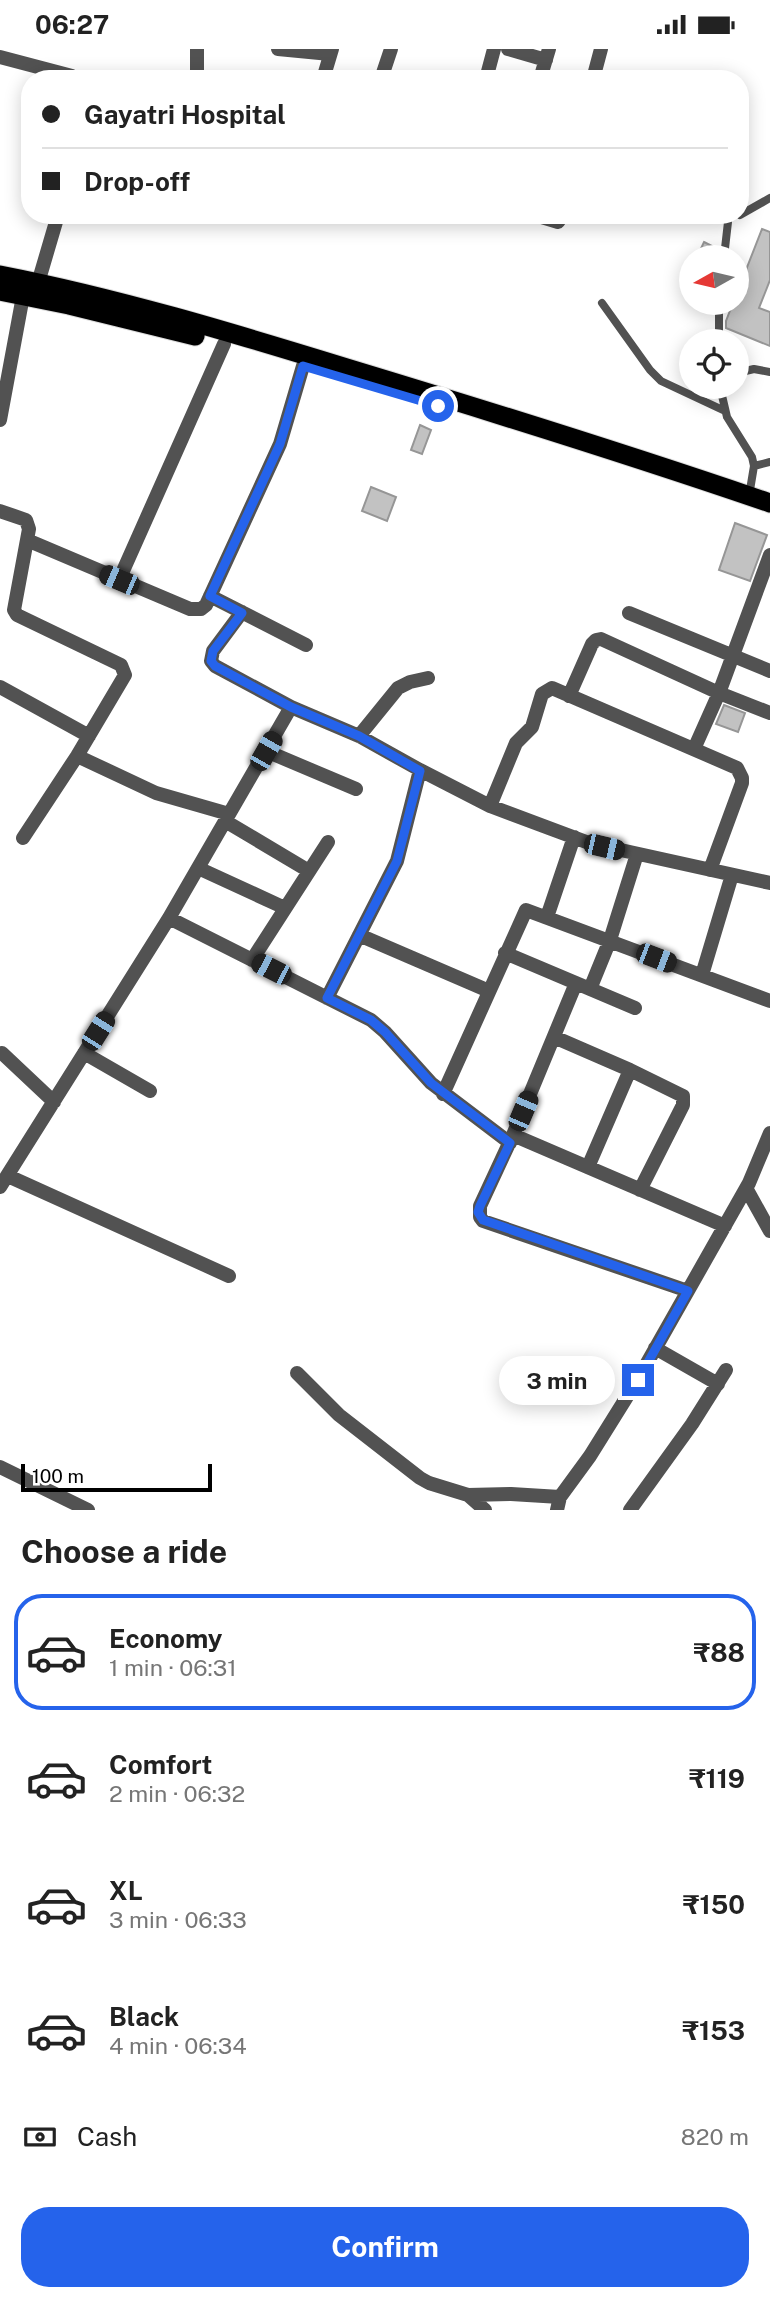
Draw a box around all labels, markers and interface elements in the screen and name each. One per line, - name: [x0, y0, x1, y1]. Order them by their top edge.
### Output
- text: 06:27: [35, 9, 109, 40]
- text: Gayatri Hospital: [84, 99, 286, 130]
- text: Drop-off: [84, 166, 190, 197]
- north arrow: [679, 245, 749, 315]
- map controls: [679, 245, 749, 399]
- button: locate: [679, 329, 749, 399]
- route start: [422, 390, 454, 422]
- car: [96, 562, 143, 598]
- car: [247, 728, 286, 774]
- car: [582, 832, 627, 862]
- car: [633, 941, 680, 975]
- car: [248, 950, 295, 988]
- car: [78, 1008, 119, 1054]
- car: [506, 1088, 541, 1134]
- callout: 3 min: [498, 1355, 614, 1405]
- route end: [622, 1364, 654, 1396]
- text: 3 min: [527, 1367, 587, 1394]
- scale bar: [21, 1461, 212, 1493]
- text: 100 m: [32, 1465, 84, 1487]
- text: Choose a ride: [21, 1533, 227, 1570]
- icon: car: [25, 1621, 88, 1684]
- text: Economy: [109, 1623, 222, 1654]
- text: ₹88: [693, 1637, 745, 1668]
- text: 1 min · 06:31: [109, 1654, 237, 1681]
- icon: car: [25, 1747, 88, 1810]
- text: Comfort: [109, 1749, 212, 1780]
- text: ₹119: [689, 1763, 745, 1794]
- text: 2 min · 06:32: [109, 1780, 245, 1807]
- icon: car: [25, 1873, 88, 1936]
- text: XL: [109, 1875, 143, 1906]
- text: ₹150: [683, 1889, 745, 1920]
- text: 3 min · 06:33: [109, 1906, 247, 1933]
- icon: car: [25, 1999, 88, 2062]
- text: Black: [109, 2001, 179, 2032]
- text: ₹153: [682, 2015, 745, 2046]
- text: 4 min · 06:34: [109, 2032, 247, 2059]
- icon: cash: [21, 2118, 59, 2156]
- text: Cash: [77, 2121, 137, 2152]
- text: 820 m: [681, 2123, 749, 2150]
- button: Confirm: [21, 2207, 749, 2287]

